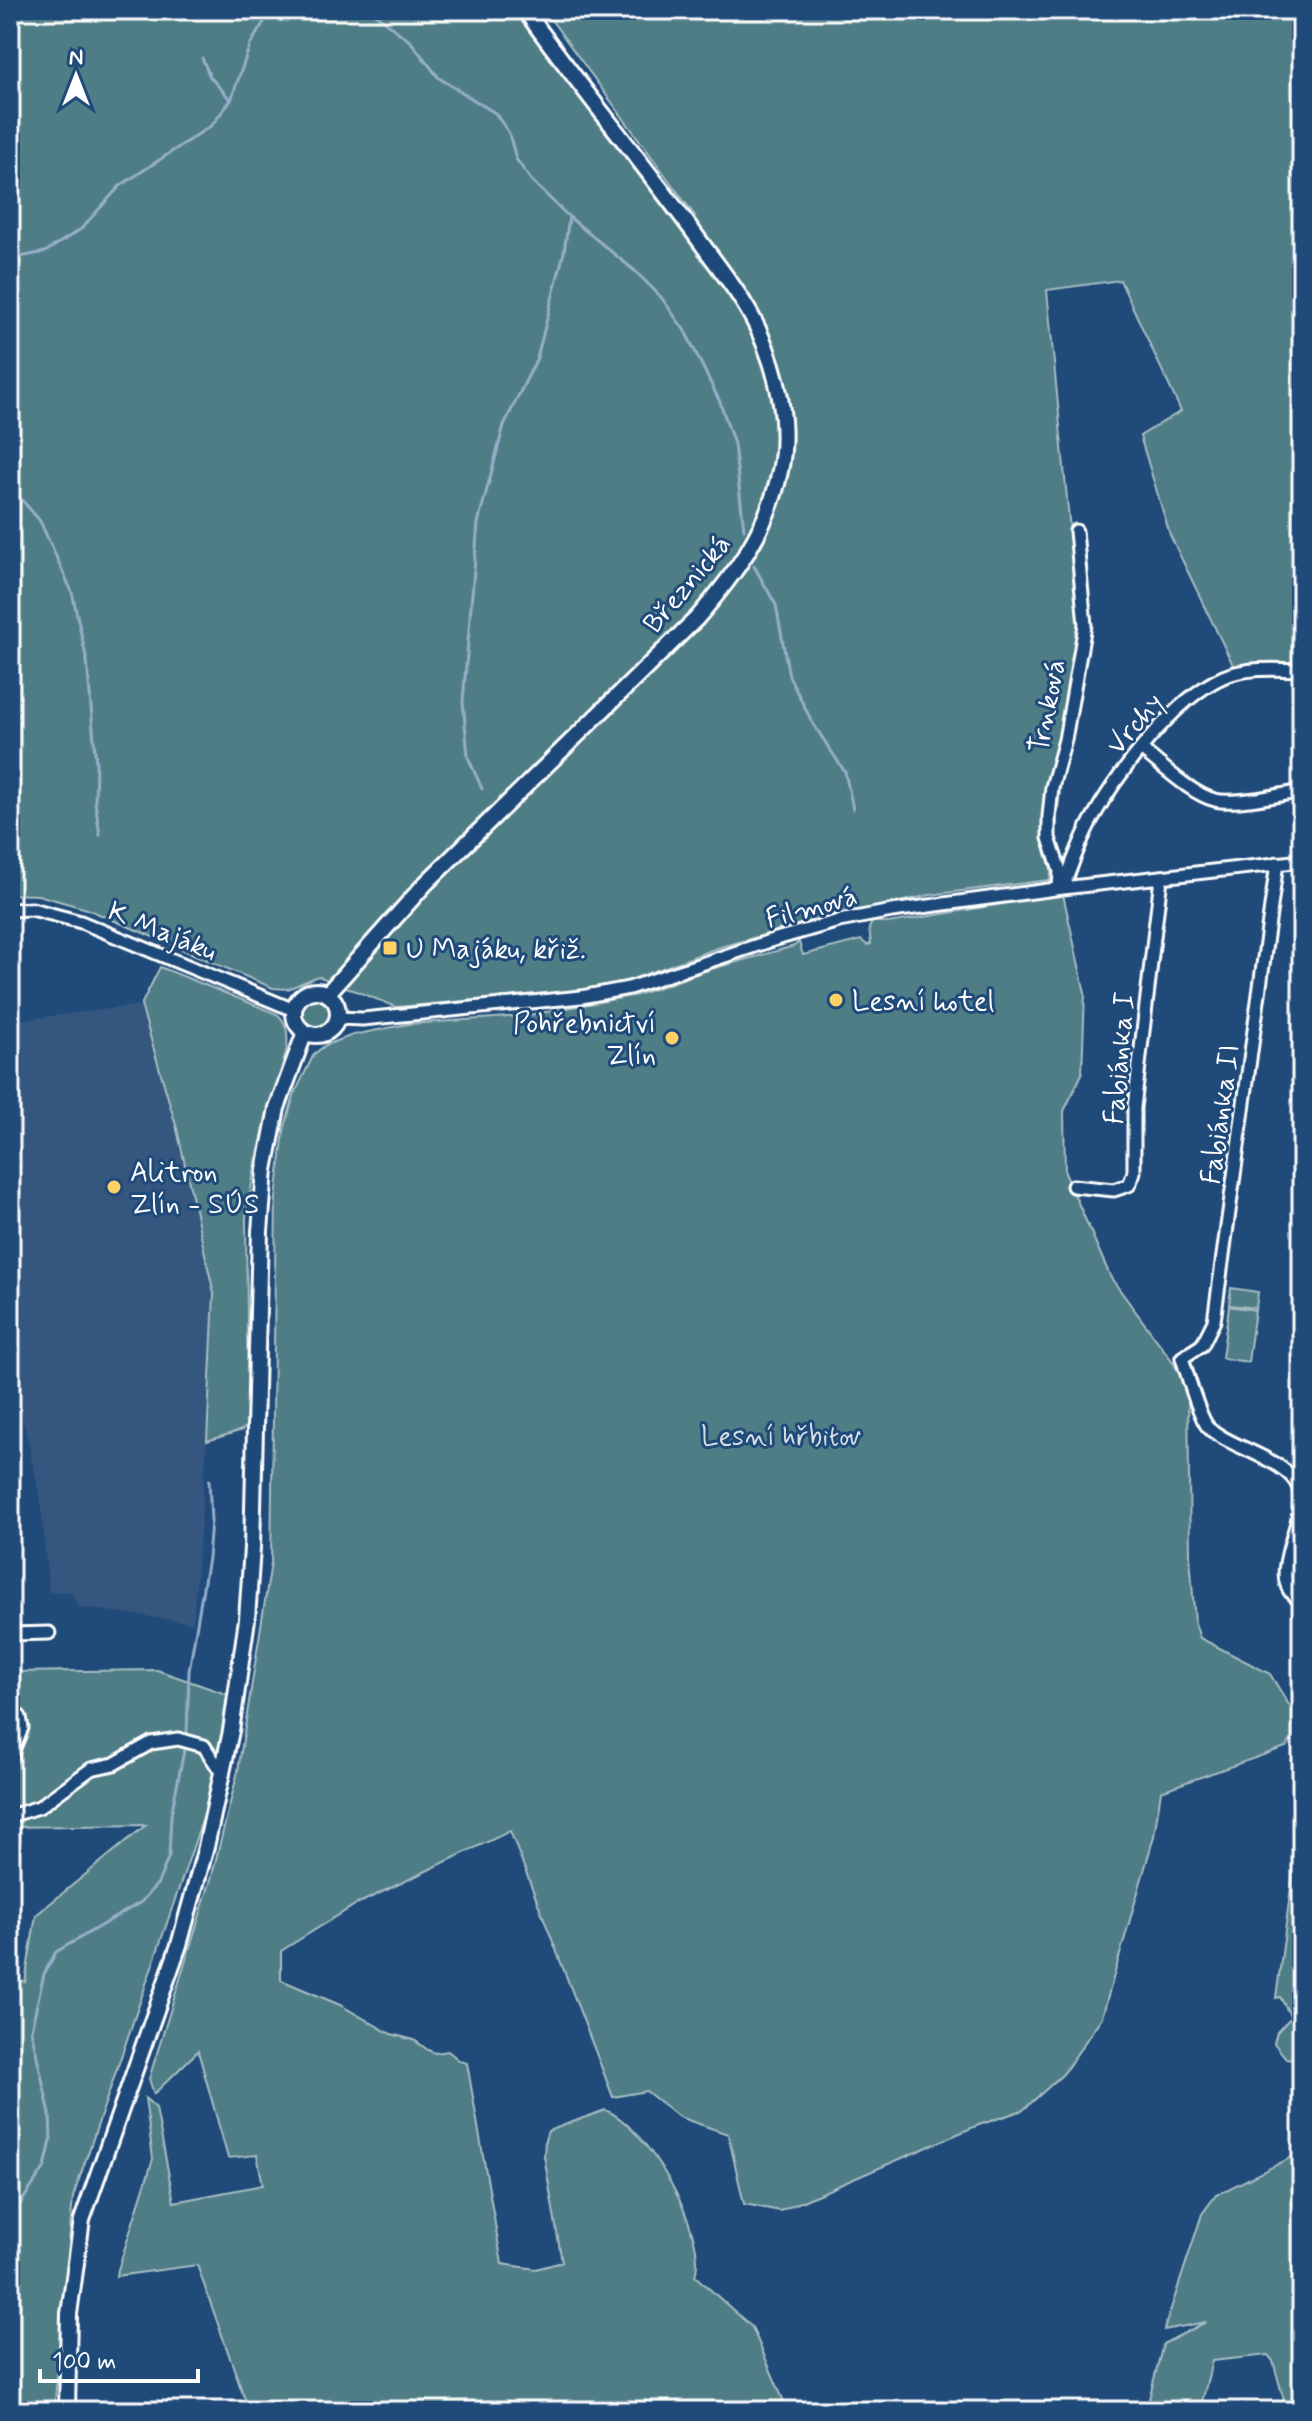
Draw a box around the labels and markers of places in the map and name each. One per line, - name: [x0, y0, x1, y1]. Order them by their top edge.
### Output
- place label: U Majáku, křiž.: [406, 932, 586, 969]
- marker: U Majáku, křiž.: [381, 939, 399, 957]
- place label: Lesní hotel: [852, 984, 994, 1021]
- marker: Lesní hotel: [827, 991, 845, 1009]
- place label: Pohřebnictví Zlín: [513, 1006, 656, 1075]
- marker: Pohřebnictví Zlín: [663, 1029, 681, 1047]
- place label: Alitron Zlín - SÚS: [130, 1155, 259, 1224]
- marker: Alitron Zlín - SÚS: [105, 1178, 123, 1196]

